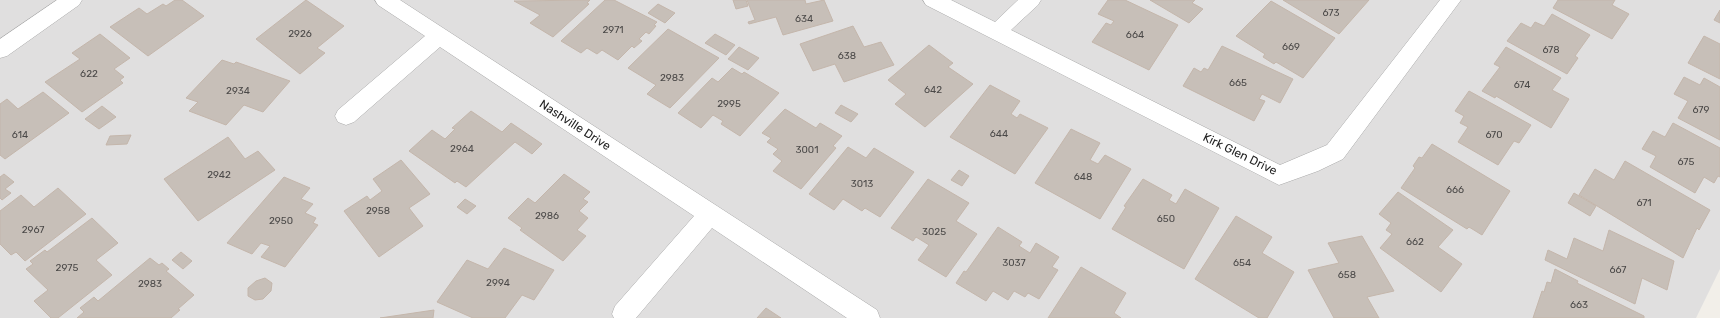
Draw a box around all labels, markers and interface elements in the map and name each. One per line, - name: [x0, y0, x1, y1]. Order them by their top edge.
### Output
- house number: 673: [1323, 7, 1339, 19]
- house number: 634: [795, 13, 813, 25]
- house number: 2971: [602, 24, 624, 36]
- house number: 2926: [288, 28, 312, 40]
- house number: 664: [1126, 29, 1144, 41]
- house number: 669: [1282, 41, 1300, 53]
- house number: 678: [1542, 44, 1560, 56]
- house number: 638: [838, 50, 856, 62]
- house number: 622: [80, 68, 98, 80]
- house number: 2983: [660, 72, 684, 84]
- house number: 665: [1229, 77, 1247, 89]
- house number: 674: [1514, 79, 1530, 91]
- house number: 642: [924, 84, 942, 96]
- house number: 2934: [226, 85, 250, 97]
- street label: Nashville Drive: [537, 97, 613, 153]
- house number: 2995: [717, 98, 741, 110]
- house number: 679: [1693, 104, 1709, 116]
- house number: 644: [990, 128, 1008, 140]
- house number: 614: [12, 129, 28, 141]
- house number: 670: [1485, 129, 1503, 141]
- street label: Kirk Glen Drive: [1201, 130, 1280, 178]
- house number: 2964: [450, 143, 474, 155]
- house number: 3001: [796, 144, 819, 156]
- house number: 675: [1678, 156, 1694, 168]
- house number: 2942: [207, 169, 231, 181]
- house number: 648: [1074, 171, 1092, 183]
- house number: 3013: [851, 178, 873, 190]
- house number: 666: [1446, 184, 1464, 196]
- house number: 671: [1636, 197, 1652, 209]
- house number: 2958: [366, 205, 390, 217]
- house number: 2986: [535, 210, 559, 222]
- house number: 650: [1157, 213, 1175, 225]
- house number: 2950: [269, 215, 293, 227]
- house number: 2967: [22, 224, 44, 236]
- house number: 3025: [922, 226, 946, 238]
- house number: 662: [1406, 236, 1424, 248]
- house number: 3037: [1002, 257, 1026, 269]
- house number: 654: [1233, 257, 1251, 269]
- house number: 2975: [56, 262, 78, 274]
- house number: 667: [1610, 264, 1626, 276]
- house number: 658: [1338, 269, 1356, 281]
- house number: 2994: [486, 277, 510, 289]
- house number: 2983: [138, 278, 162, 290]
- house number: 663: [1570, 299, 1588, 311]

